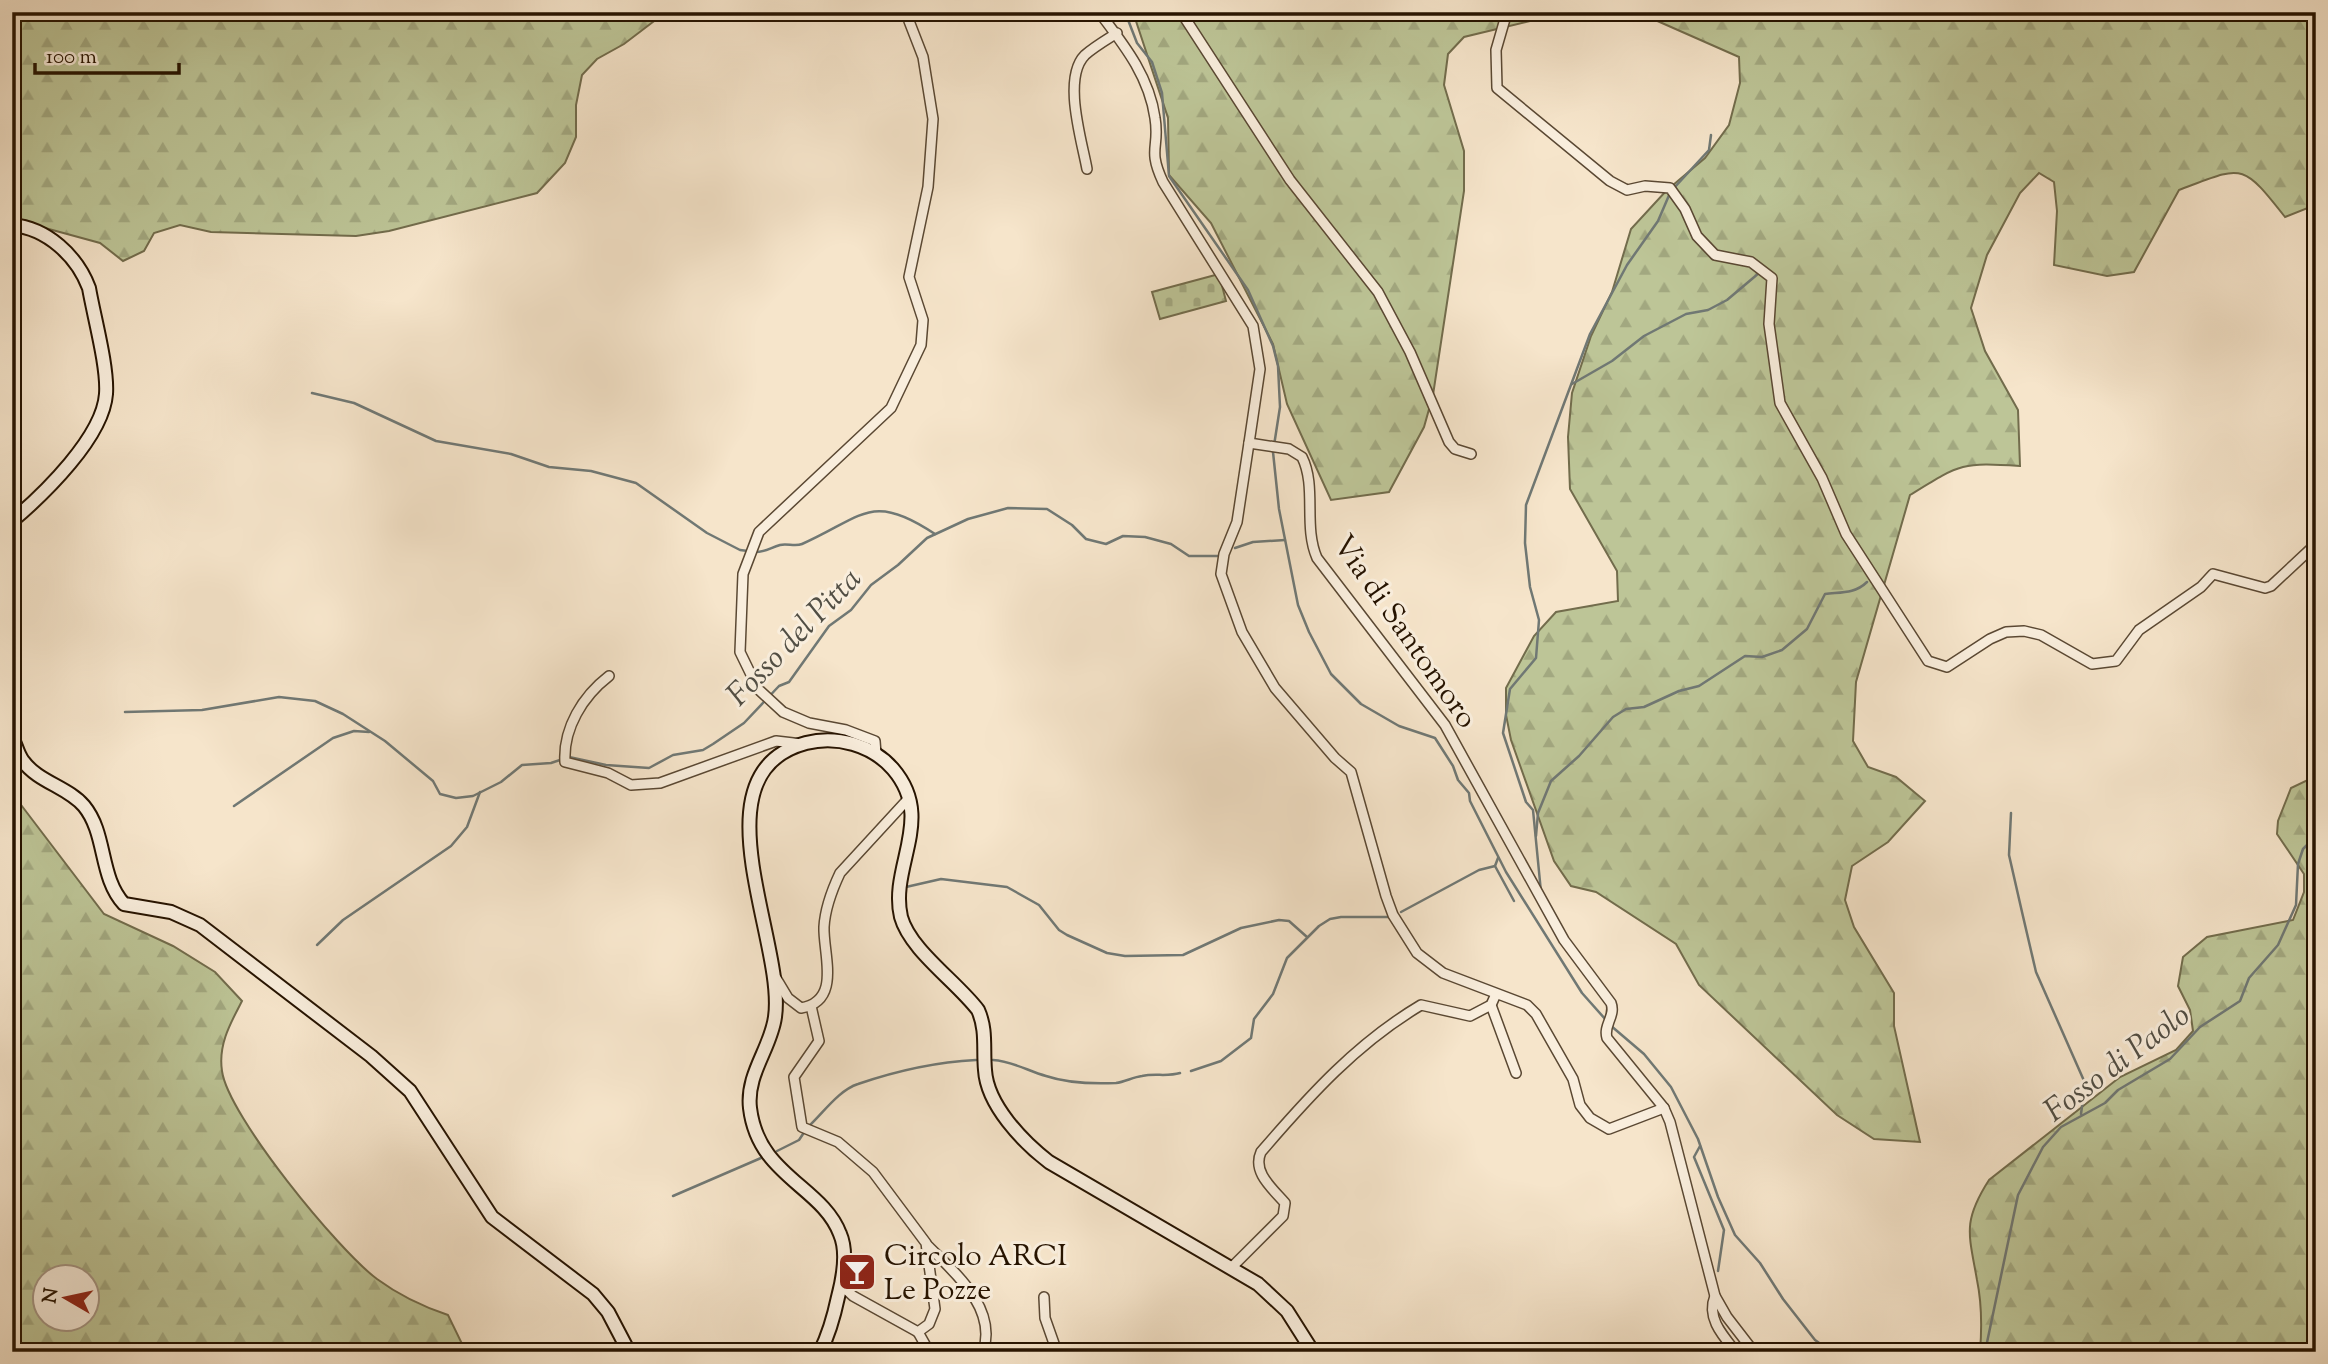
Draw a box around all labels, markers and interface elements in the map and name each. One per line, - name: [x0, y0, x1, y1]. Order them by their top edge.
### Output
- scale bar: [35, 32, 178, 76]
- text: 100 m: [46, 43, 97, 73]
- street label: Via di Santomoro: [1321, 527, 1487, 738]
- water label: Fosso del Pitta: [717, 558, 873, 718]
- water label: Fosso di Paolo: [2035, 994, 2201, 1135]
- place label: Circolo ARCI Le Pozze: [884, 1236, 1067, 1313]
- bar icon: Circolo ARCI Le Pozze: [836, 1251, 878, 1293]
- north arrow: [32, 1262, 102, 1332]
- text: N: [37, 1286, 66, 1305]

